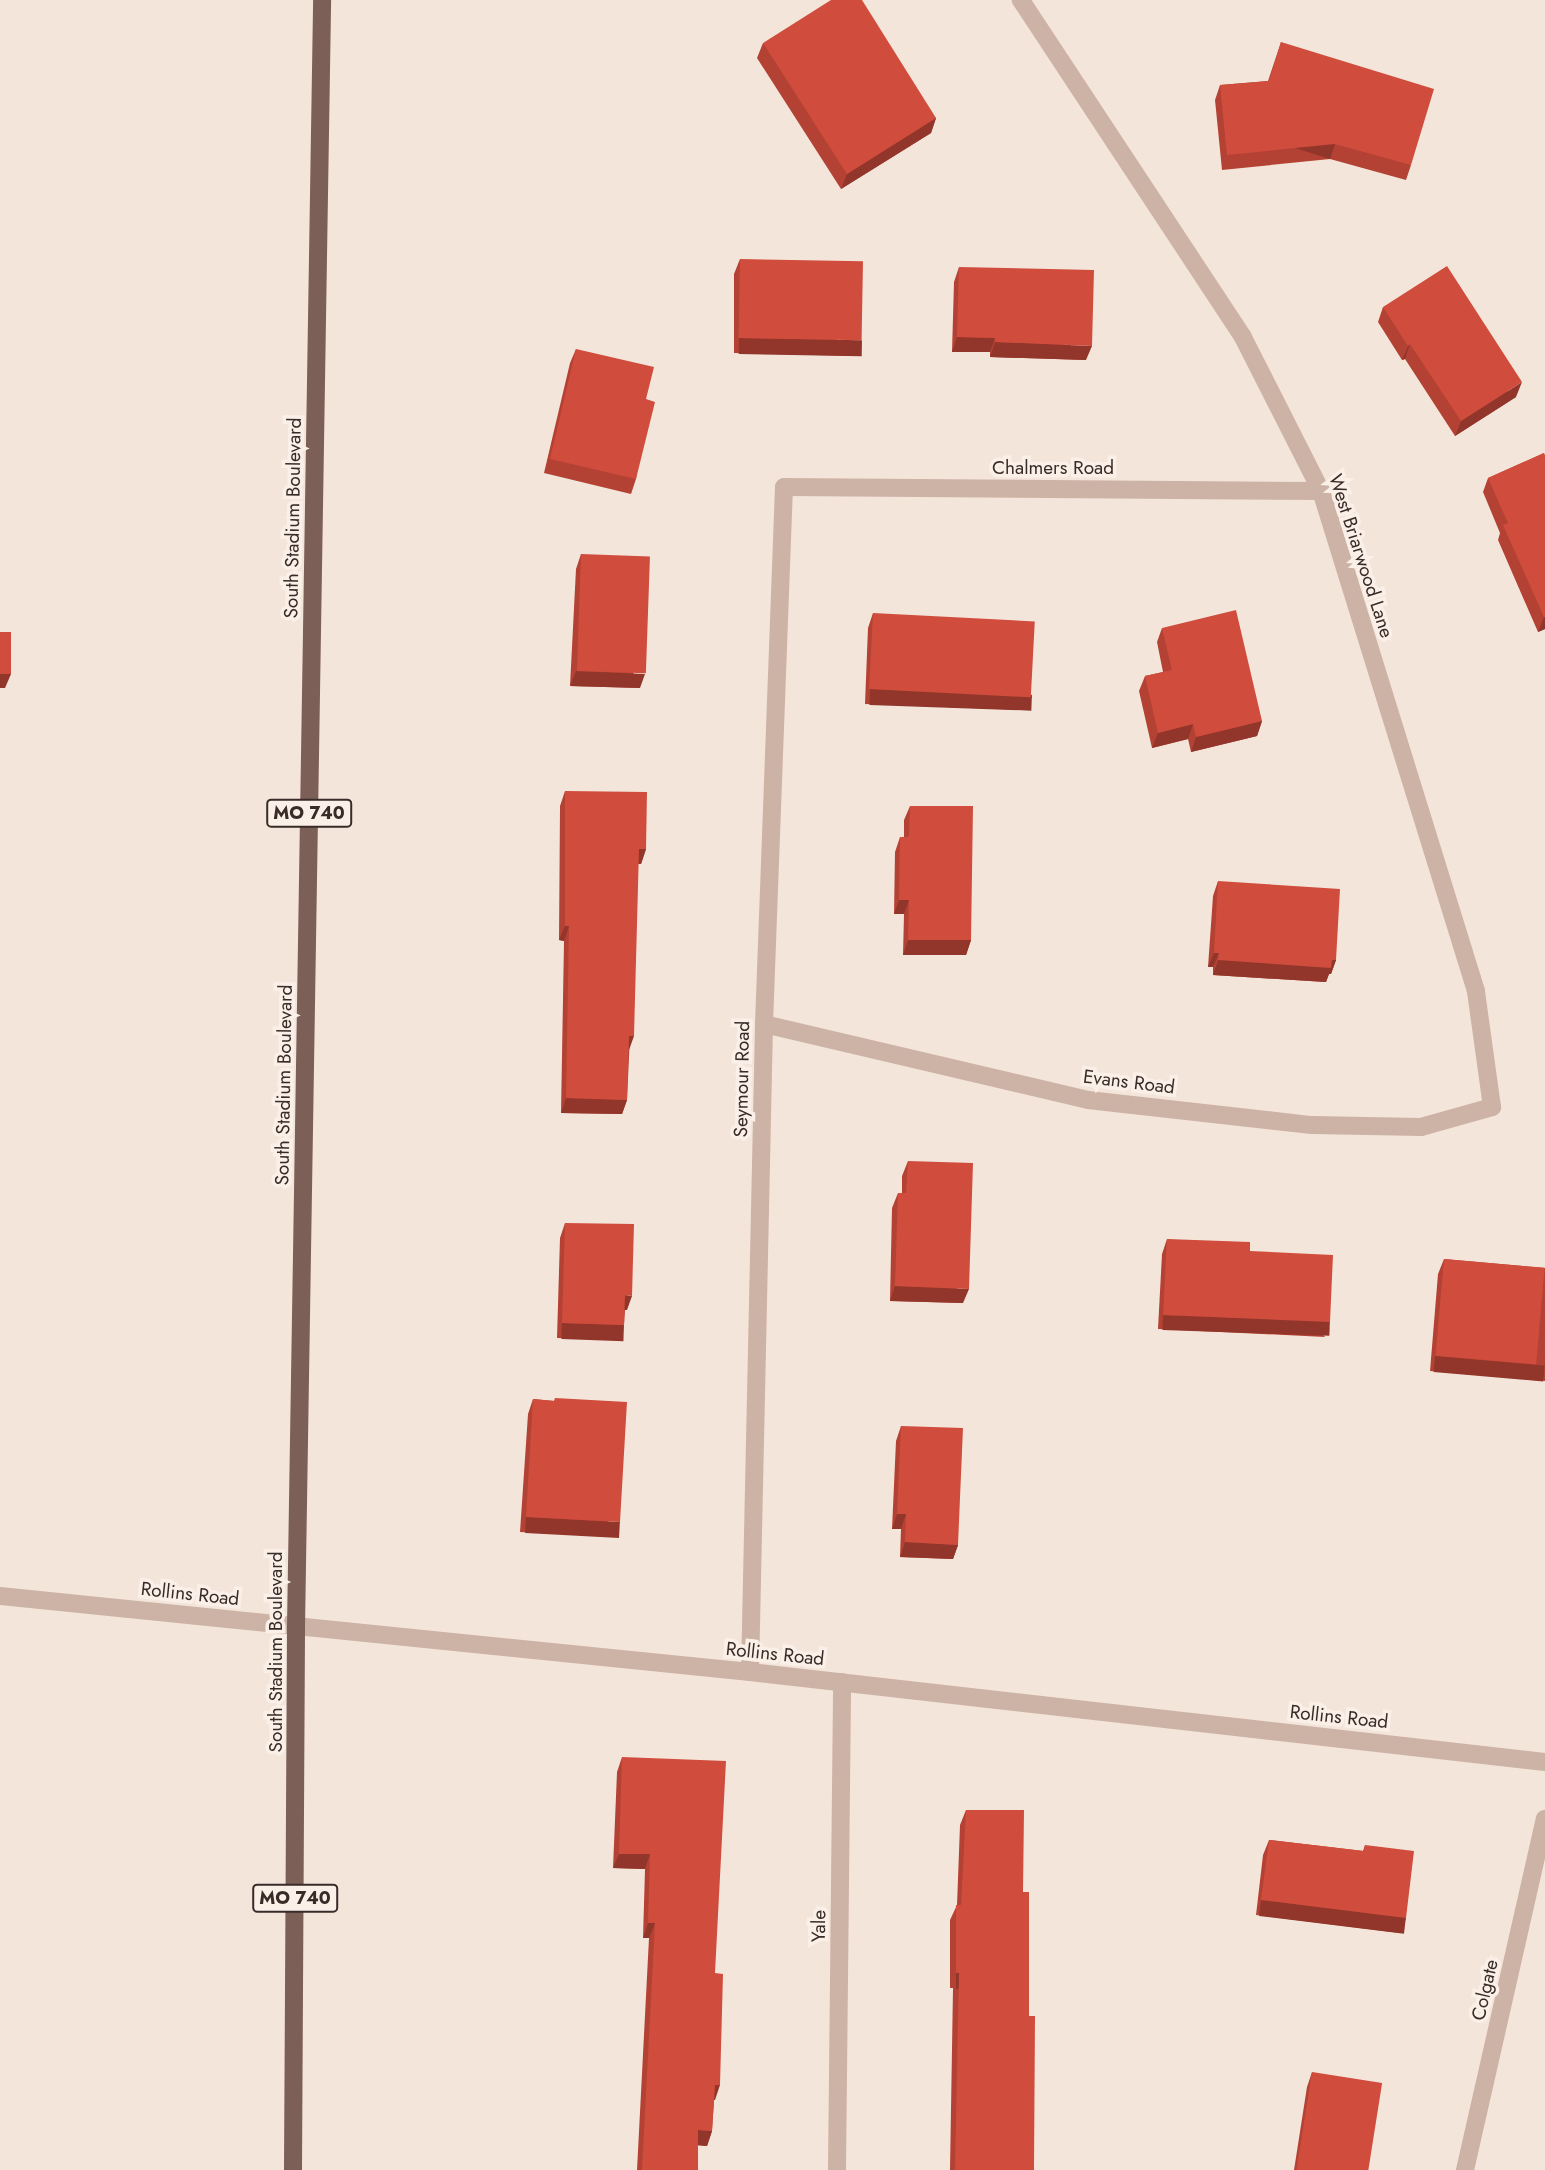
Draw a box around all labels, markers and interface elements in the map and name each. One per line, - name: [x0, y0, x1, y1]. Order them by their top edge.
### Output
- street label: South Stadium Boulevard: [280, 417, 306, 619]
- street label: Chalmers Road: [992, 457, 1114, 479]
- street label: West Briarwood Lane: [1324, 471, 1398, 641]
- road number: MO 740: [265, 798, 353, 828]
- street label: South Stadium Boulevard: [271, 984, 297, 1186]
- street label: Seymour Road: [730, 1020, 754, 1138]
- street label: Evans Road: [1082, 1065, 1176, 1099]
- street label: South Stadium Boulevard: [265, 1551, 287, 1753]
- street label: Rollins Road: [140, 1577, 240, 1611]
- street label: Rollins Road: [725, 1637, 825, 1671]
- street label: Rollins Road: [1289, 1700, 1389, 1734]
- road number: MO 740: [251, 1884, 339, 1912]
- street label: Yale: [807, 1910, 831, 1942]
- street label: Colgate: [1467, 1957, 1503, 2023]

